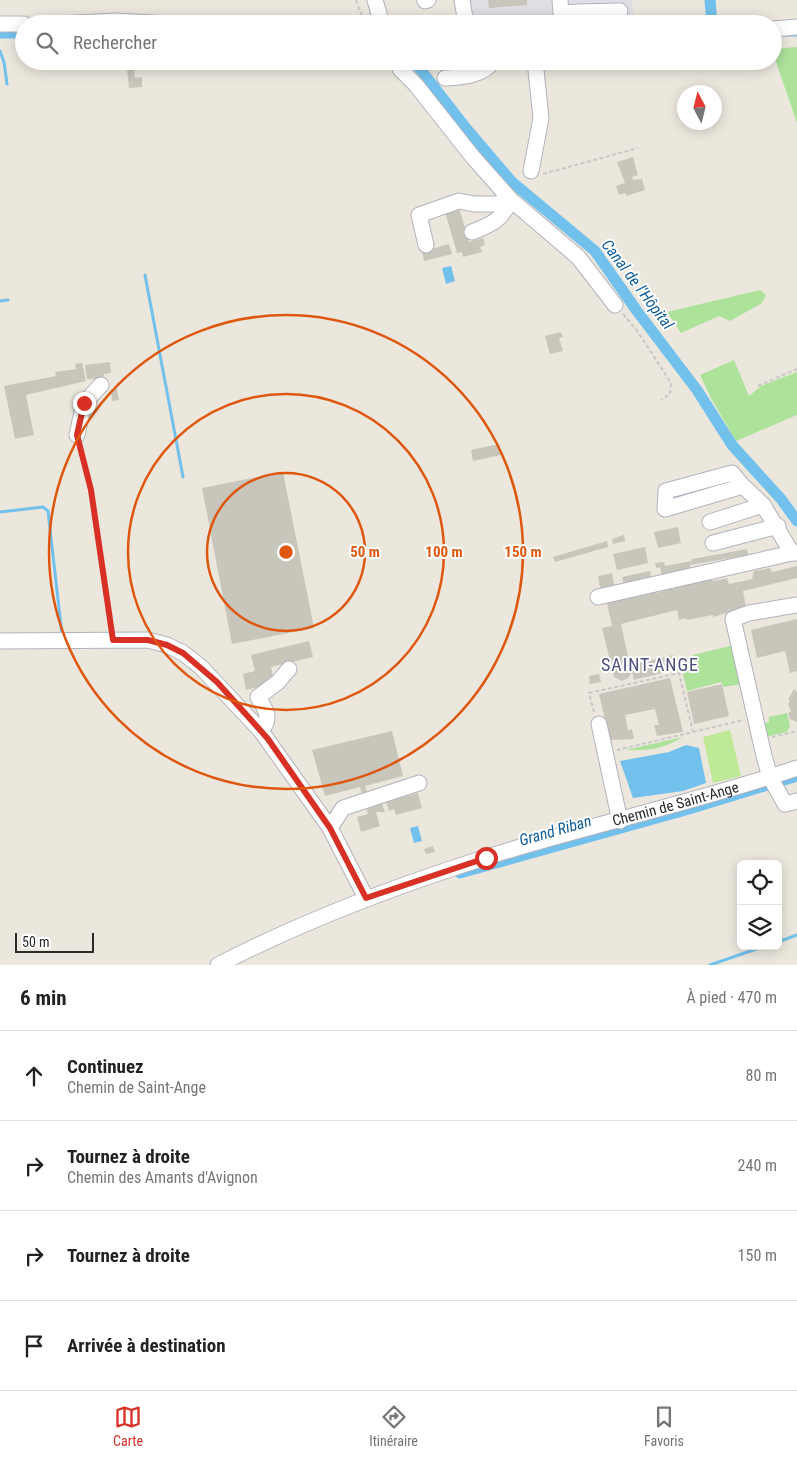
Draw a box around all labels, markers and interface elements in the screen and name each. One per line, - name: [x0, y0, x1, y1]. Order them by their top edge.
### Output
- search box: [15, 15, 782, 70]
- icon: search: [33, 29, 61, 57]
- text: Rechercher: [73, 31, 157, 54]
- north arrow: [677, 85, 722, 130]
- water label: Canal de l'Hôpital: [598, 236, 678, 333]
- route end: [73, 392, 96, 415]
- centre of rings: [277, 543, 295, 561]
- text: 50 m: [350, 543, 380, 561]
- text: 100 m: [425, 543, 463, 561]
- text: 150 m: [504, 543, 542, 561]
- district label: SAINT-ANGE: [601, 654, 699, 675]
- street label: Chemin de Saint-Ange: [610, 778, 741, 830]
- water label: Grand Riban: [517, 811, 593, 850]
- route start: [475, 847, 498, 870]
- map controls: [737, 860, 782, 950]
- button: locate: [737, 860, 782, 905]
- button: layers: [737, 905, 782, 950]
- scale bar: [15, 930, 94, 953]
- text: 50 m: [22, 934, 50, 950]
- text: 6 min: [20, 986, 67, 1010]
- text: À pied · 470 m: [686, 988, 777, 1007]
- text: Continuez: [67, 1055, 144, 1078]
- icon: ahead: [20, 1062, 48, 1090]
- text: 80 m: [745, 1066, 777, 1085]
- text: Chemin de Saint-Ange: [67, 1078, 206, 1097]
- text: Tournez à droite: [67, 1145, 190, 1168]
- icon: right: [20, 1152, 48, 1180]
- text: 240 m: [738, 1156, 777, 1175]
- text: Chemin des Amants d'Avignon: [67, 1168, 258, 1187]
- icon: right: [20, 1242, 48, 1270]
- text: Tournez à droite: [67, 1244, 190, 1267]
- text: 150 m: [738, 1246, 777, 1265]
- icon: arrive: [20, 1332, 48, 1360]
- text: Arrivée à destination: [67, 1334, 226, 1357]
- tab: Carte: [113, 1403, 143, 1449]
- tab: Itinéraire: [369, 1403, 418, 1449]
- tab: Favoris: [644, 1403, 684, 1449]

